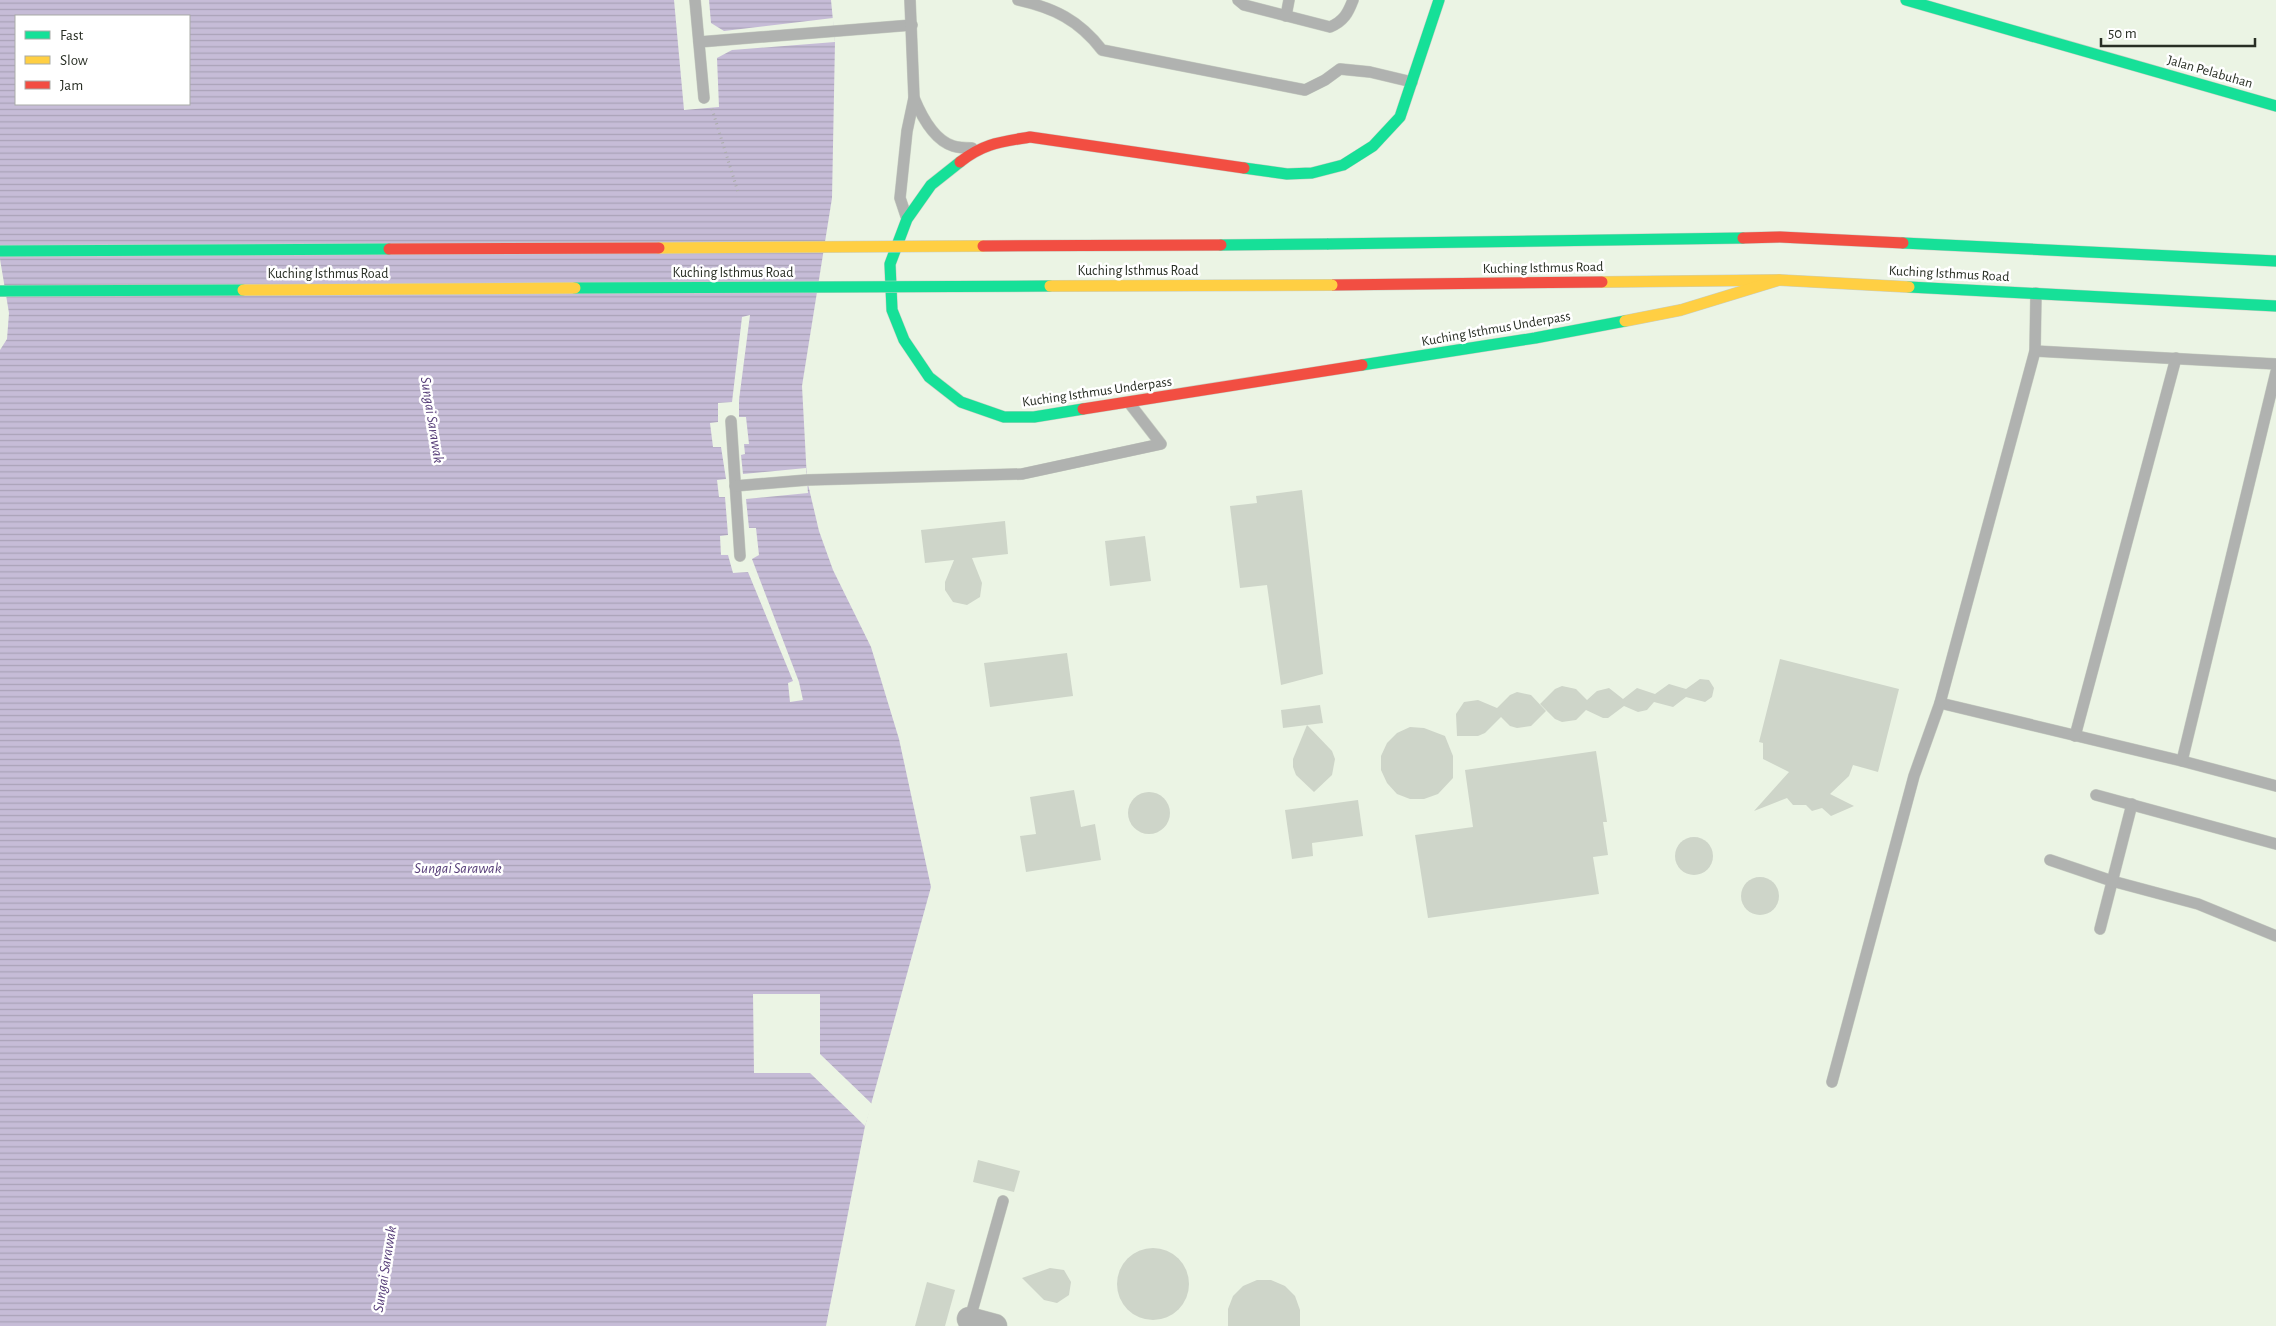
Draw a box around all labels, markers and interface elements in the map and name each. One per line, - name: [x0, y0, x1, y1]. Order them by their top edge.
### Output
- legend: [15, 15, 190, 105]
- scale bar: [2101, 15, 2255, 47]
- text: 50 m: [2108, 26, 2137, 41]
- text: Fast: [60, 28, 84, 43]
- text: Slow: [60, 53, 88, 68]
- street label: Jalan Pelabuhan: [2166, 53, 2254, 91]
- text: Jam: [60, 78, 83, 93]
- street label: Kuching Isthmus Road: [1482, 260, 1604, 276]
- street label: Kuching Isthmus Road: [1078, 264, 1198, 278]
- street label: Kuching Isthmus Road: [1888, 264, 2010, 284]
- street label: Kuching Isthmus Road: [673, 266, 793, 280]
- street label: Kuching Isthmus Road: [268, 267, 388, 281]
- street label: Kuching Isthmus Underpass: [1420, 309, 1572, 349]
- street label: Kuching Isthmus Underpass: [1021, 375, 1173, 409]
- water label: Sungai Sarawak: [418, 376, 446, 464]
- water label: Sungai Sarawak: [414, 861, 502, 876]
- water label: Sungai Sarawak: [371, 1225, 399, 1313]

